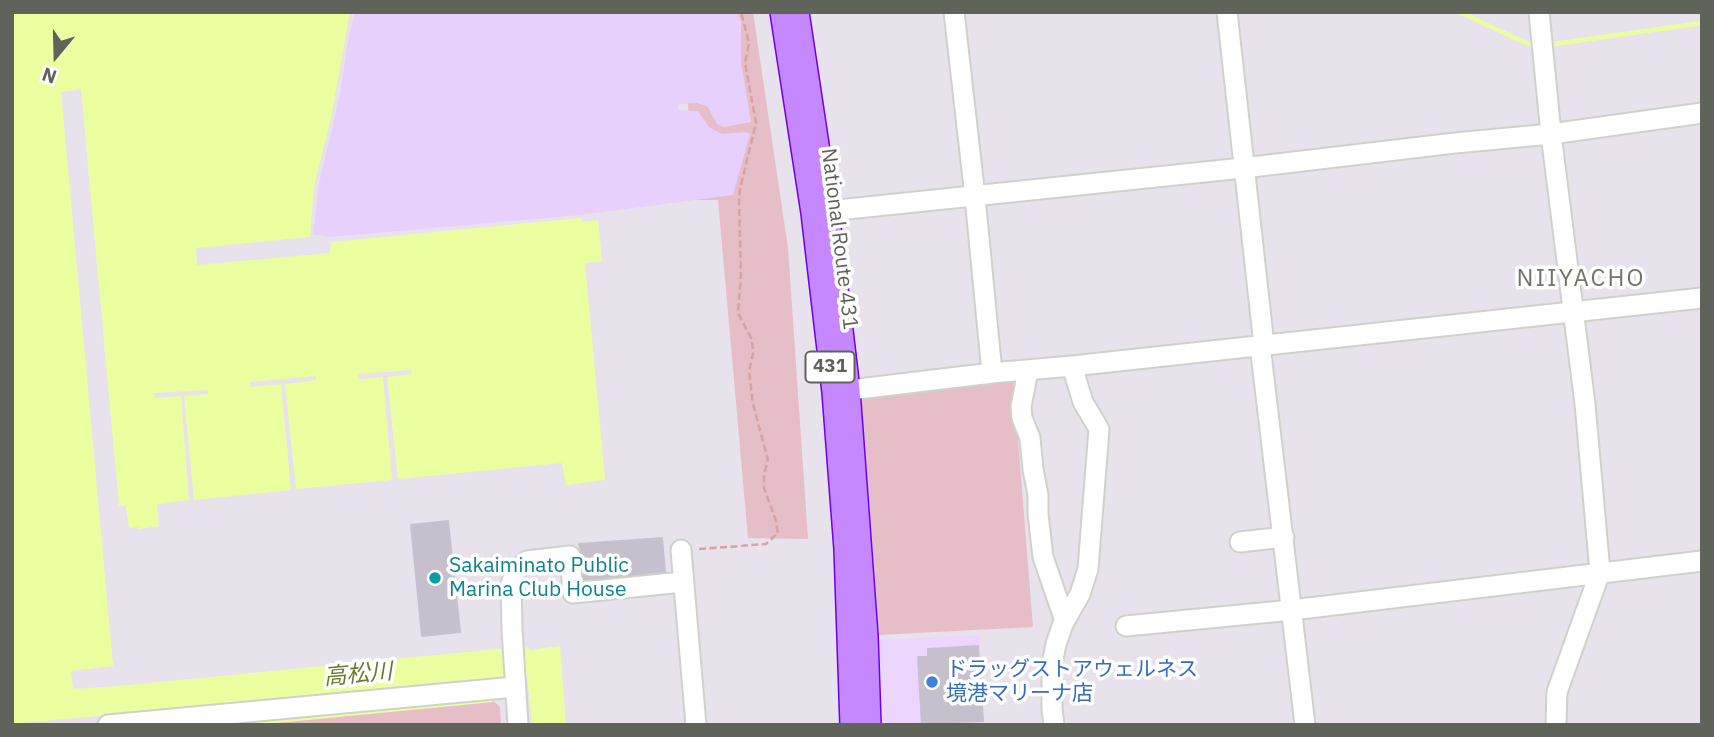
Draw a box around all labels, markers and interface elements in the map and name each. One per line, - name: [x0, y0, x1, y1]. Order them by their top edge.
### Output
- north arrow: [21, 21, 91, 91]
- text: N: [39, 62, 60, 89]
- street label: National Route 431: [815, 147, 863, 331]
- district label: NIIYACHO: [1518, 265, 1644, 293]
- road number: 431: [806, 352, 854, 382]
- place label: Sakaiminato Public Marina Club House: [449, 553, 629, 603]
- marker: Sakaiminato Public Marina Club House: [427, 570, 443, 586]
- place label: ドラッグストアウェルネス 境港マリーナ店: [946, 657, 1198, 707]
- water label: 高松川: [322, 658, 394, 692]
- marker: ドラッグストアウェルネス 境港マリーナ店: [924, 674, 940, 690]

